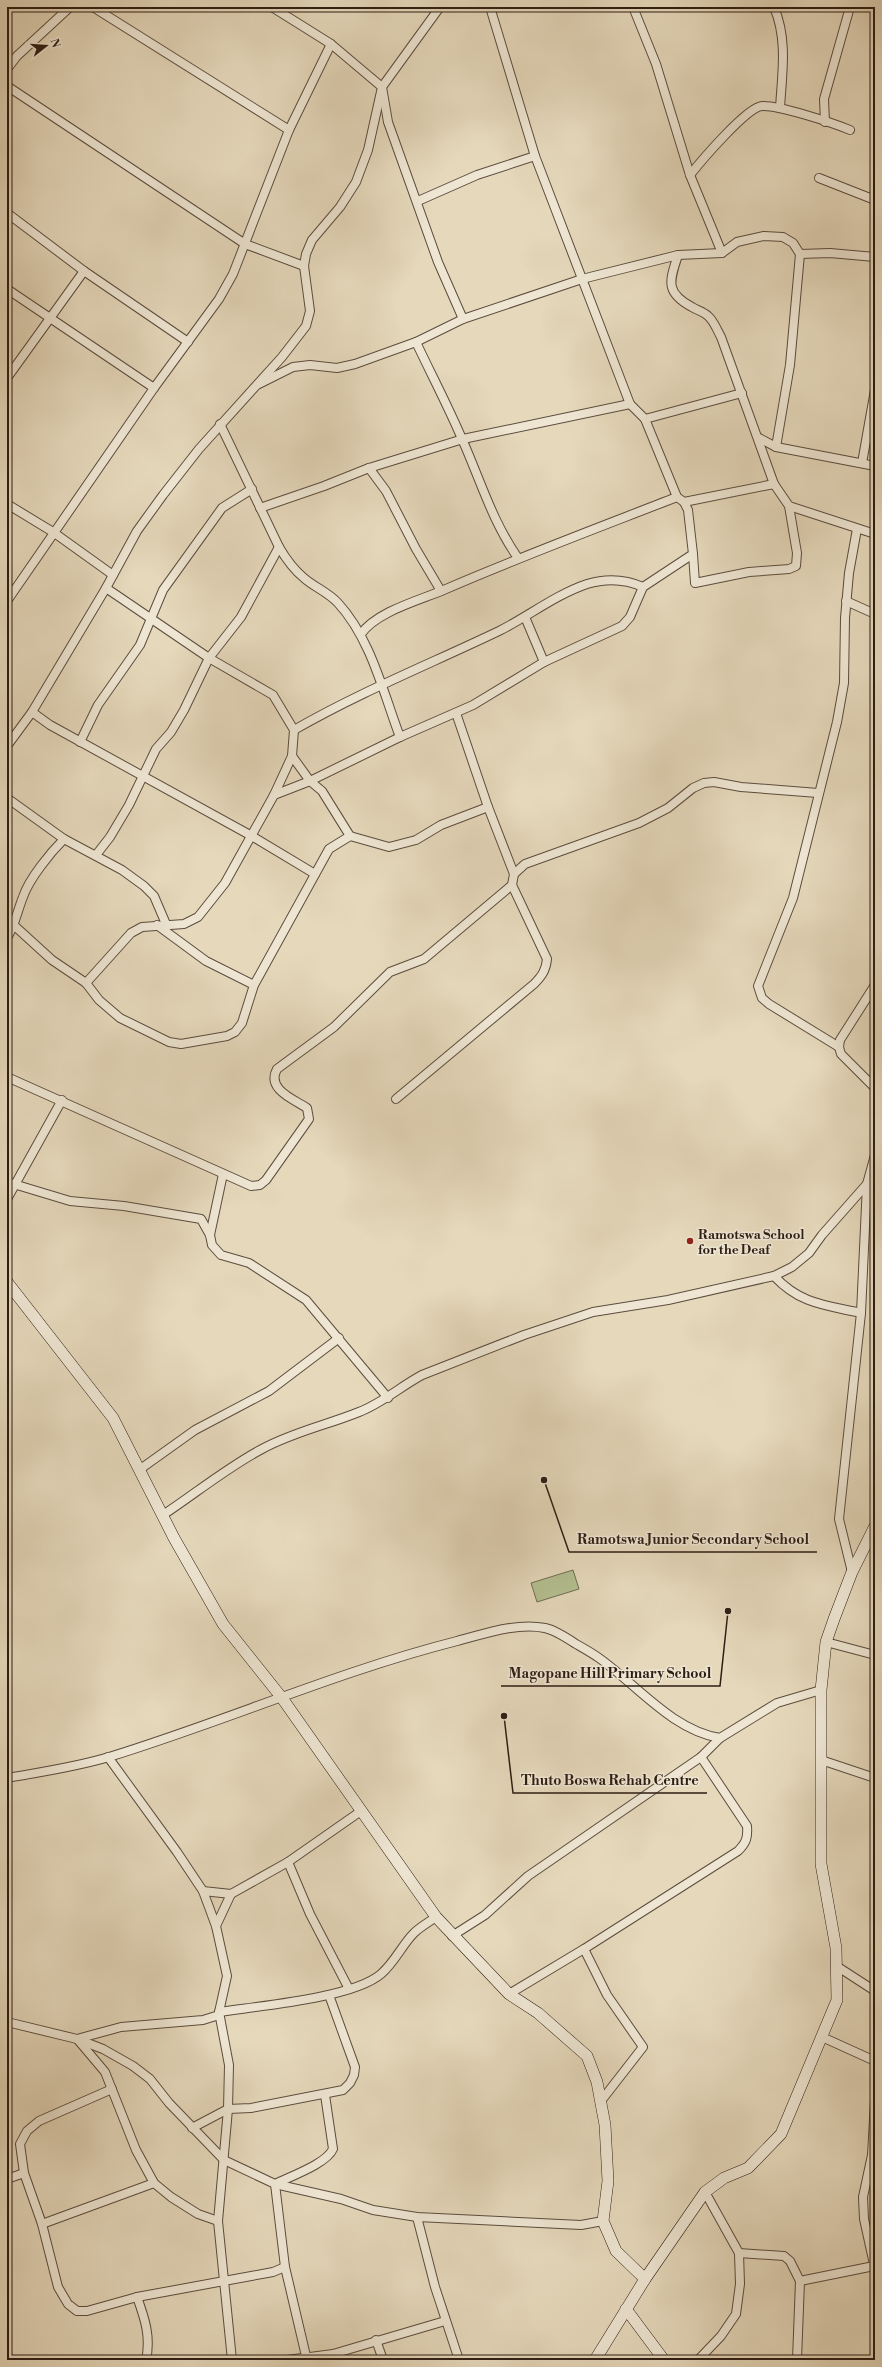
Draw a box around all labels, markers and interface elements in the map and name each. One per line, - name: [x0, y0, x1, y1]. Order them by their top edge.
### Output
- north arrow: [26, 26, 66, 66]
- text: N: [47, 37, 63, 50]
- place label: Ramotswa School for the Deaf: [698, 1227, 805, 1258]
- marker: Ramotswa School for the Deaf: [685, 1236, 695, 1246]
- callout: Ramotswa Junior Secondary School: [569, 1526, 817, 1552]
- text: Ramotswa Junior Secondary School: [577, 1531, 810, 1549]
- callout: Magopane Hill Primary School: [501, 1660, 720, 1686]
- text: Magopane Hill Primary School: [509, 1665, 712, 1683]
- callout: Thuto Boswa Rehab Centre: [513, 1767, 707, 1793]
- text: Thuto Boswa Rehab Centre: [521, 1772, 699, 1790]

